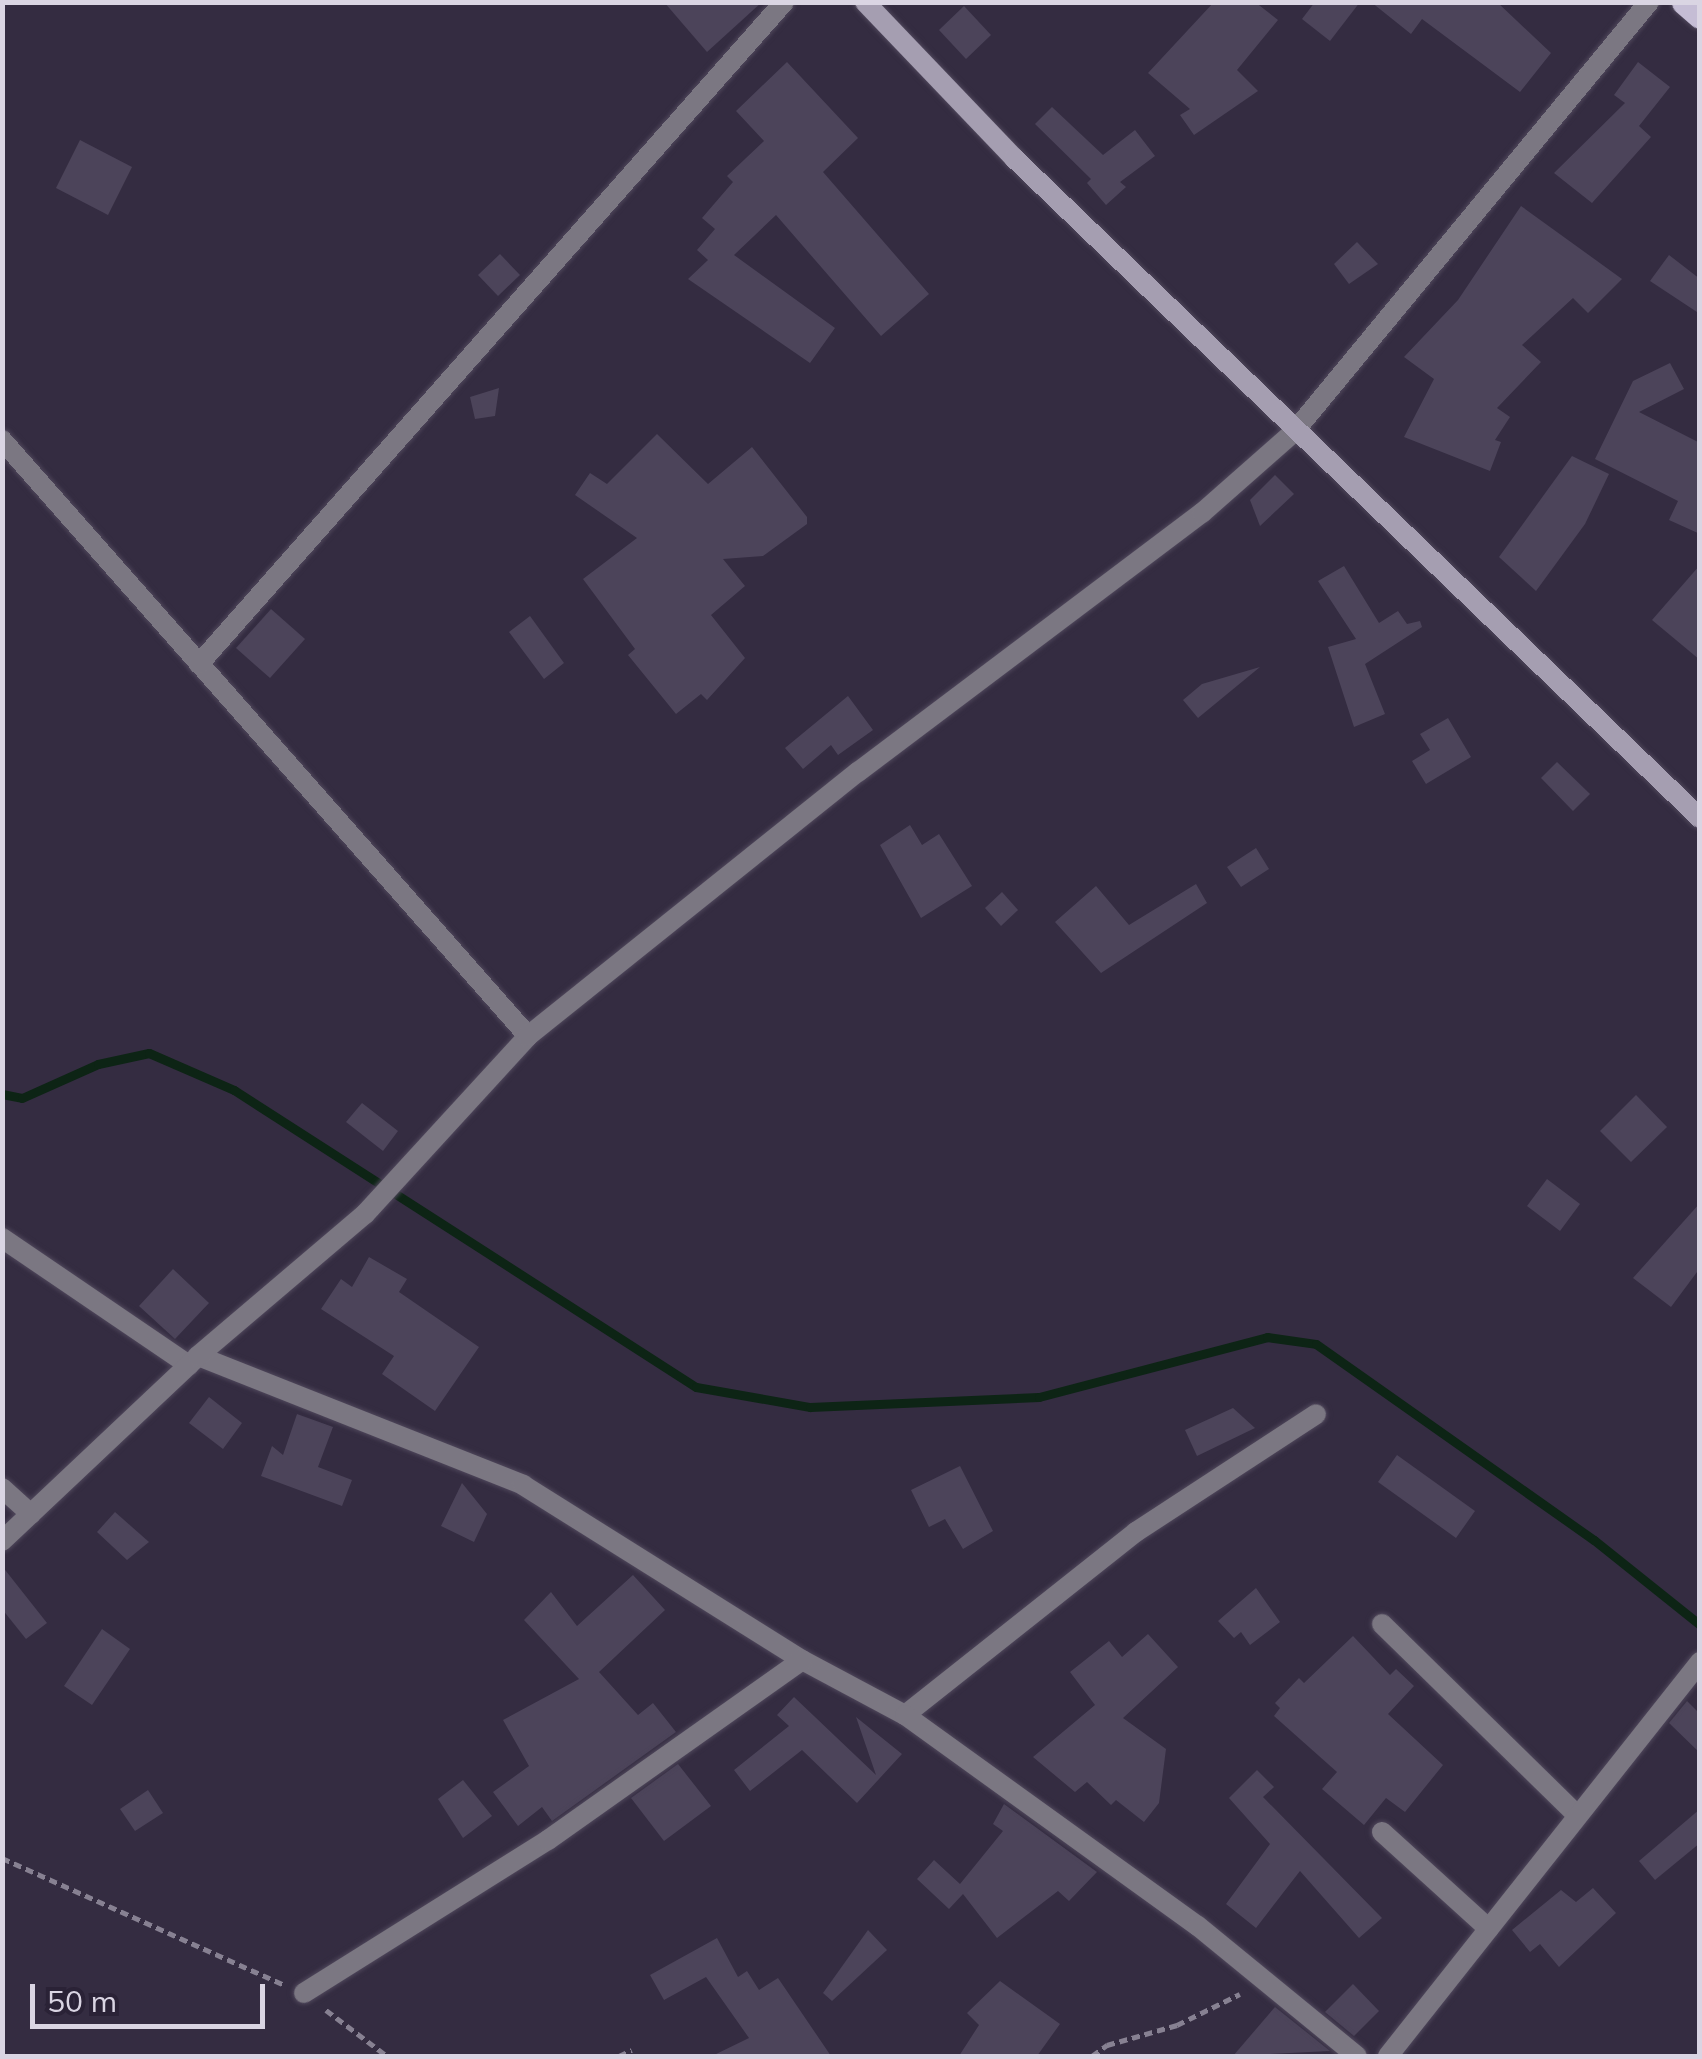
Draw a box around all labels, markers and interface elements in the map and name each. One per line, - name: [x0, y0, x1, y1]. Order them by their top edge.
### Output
- scale bar: [35, 1964, 270, 2026]
- text: 50 m: [47, 1982, 117, 2020]

